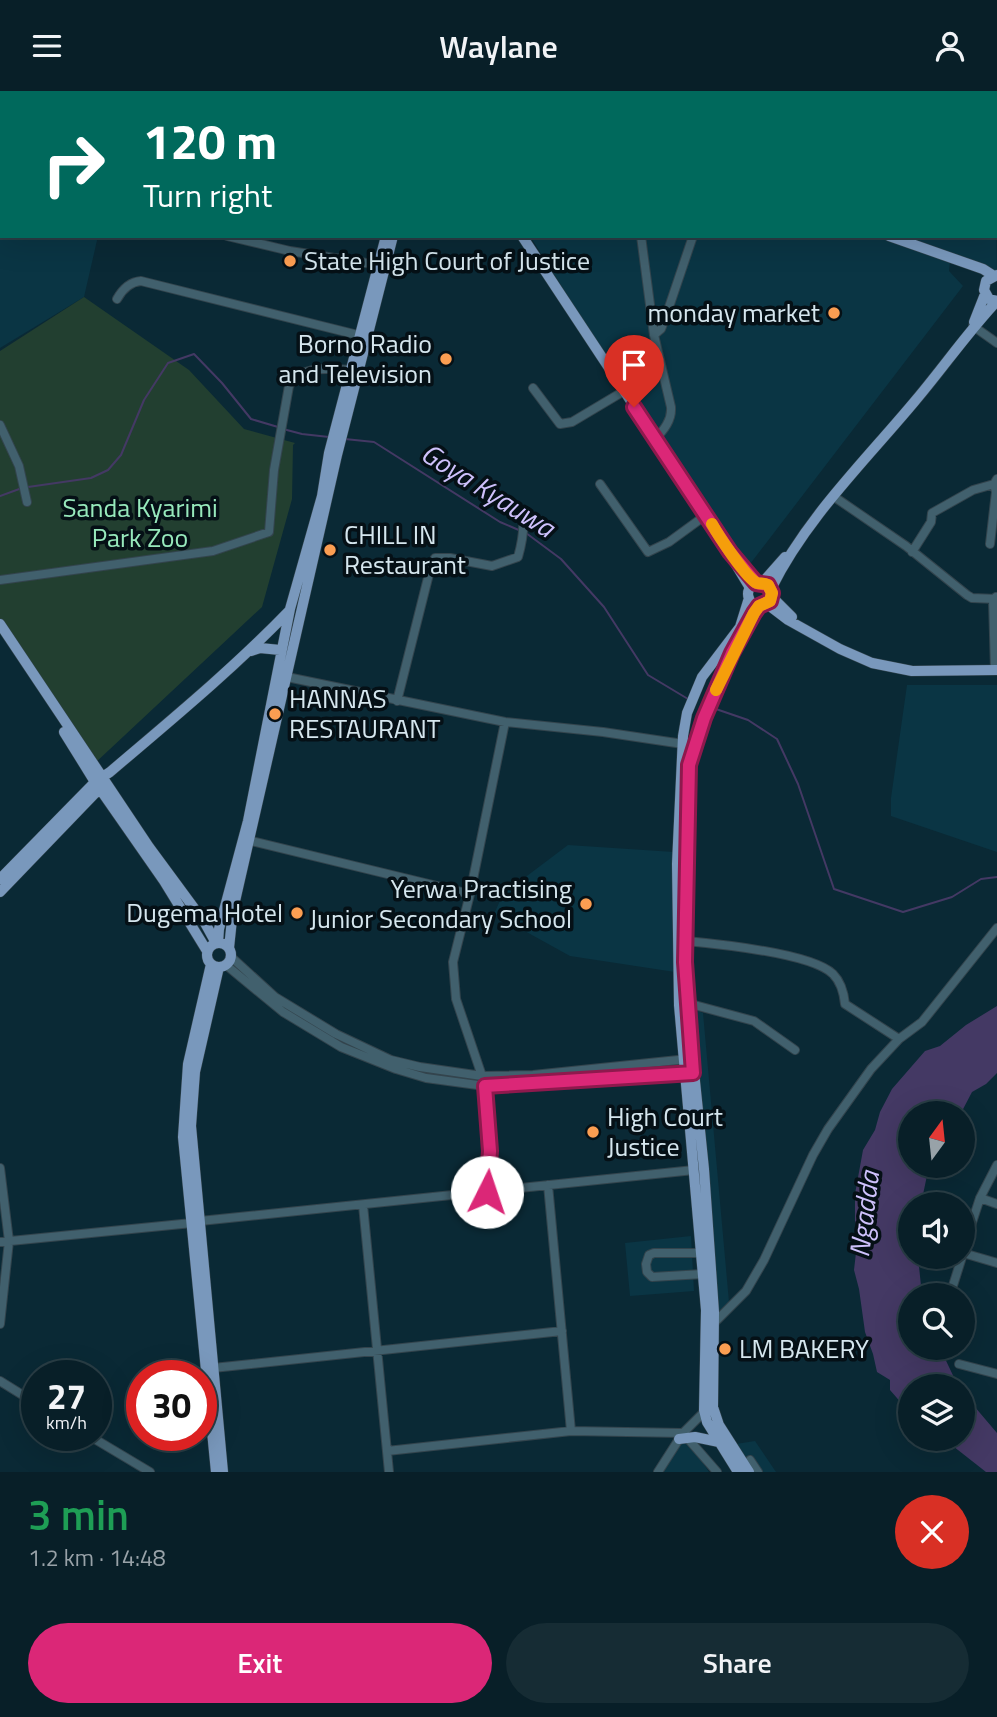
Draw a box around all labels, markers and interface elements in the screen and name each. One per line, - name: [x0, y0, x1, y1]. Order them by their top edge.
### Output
- text: Waylane: [439, 22, 558, 70]
- icon: menu: [28, 27, 66, 65]
- icon: person: [931, 27, 969, 65]
- text: 120 m: [143, 103, 277, 178]
- icon: right: [28, 119, 119, 210]
- text: Turn right: [143, 171, 272, 219]
- place label: State High Court of Justice: [304, 241, 590, 280]
- marker: State High Court of Justice: [282, 253, 298, 269]
- place label: monday market: [648, 293, 820, 332]
- marker: monday market: [826, 305, 842, 321]
- place label: Borno Radio and Television: [278, 324, 432, 393]
- pin: [604, 335, 664, 407]
- icon: arrive: [615, 346, 653, 384]
- marker: Borno Radio and Television: [438, 351, 454, 367]
- water label: Goya Kyauwa: [413, 431, 565, 549]
- park label: Sanda Kyarimi Park Zoo: [62, 488, 218, 557]
- place label: CHILL IN Restaurant: [344, 515, 466, 584]
- marker: CHILL IN Restaurant: [322, 542, 338, 558]
- place label: HANNAS RESTAURANT: [289, 679, 441, 748]
- marker: HANNAS RESTAURANT: [267, 706, 283, 722]
- place label: Yerwa Practising Junior Secondary School: [310, 869, 572, 938]
- place label: Dugema Hotel: [126, 893, 283, 932]
- marker: Yerwa Practising Junior Secondary School: [578, 896, 594, 912]
- marker: Dugema Hotel: [289, 905, 305, 921]
- place label: High Court Justice: [607, 1097, 723, 1166]
- north arrow: [898, 1101, 975, 1178]
- map controls: [898, 1101, 975, 1451]
- marker: High Court Justice: [585, 1124, 601, 1140]
- position arrow: [450, 1155, 524, 1229]
- water label: Ngadda: [837, 1166, 890, 1260]
- button: sound: [898, 1192, 975, 1269]
- button: search: [898, 1283, 975, 1360]
- place label: LM BAKERY: [739, 1329, 869, 1368]
- marker: LM BAKERY: [717, 1341, 733, 1357]
- speed limit sign: 30: [126, 1360, 217, 1451]
- text: 27: [47, 1369, 86, 1423]
- button: layers: [898, 1374, 975, 1451]
- text: km/h: [46, 1409, 87, 1436]
- text: 3 min: [28, 1482, 129, 1546]
- button: close: [895, 1495, 969, 1569]
- text: 1.2 km · 14:48: [28, 1540, 166, 1575]
- button: Exit: [28, 1623, 492, 1703]
- button: Share: [506, 1623, 969, 1703]

